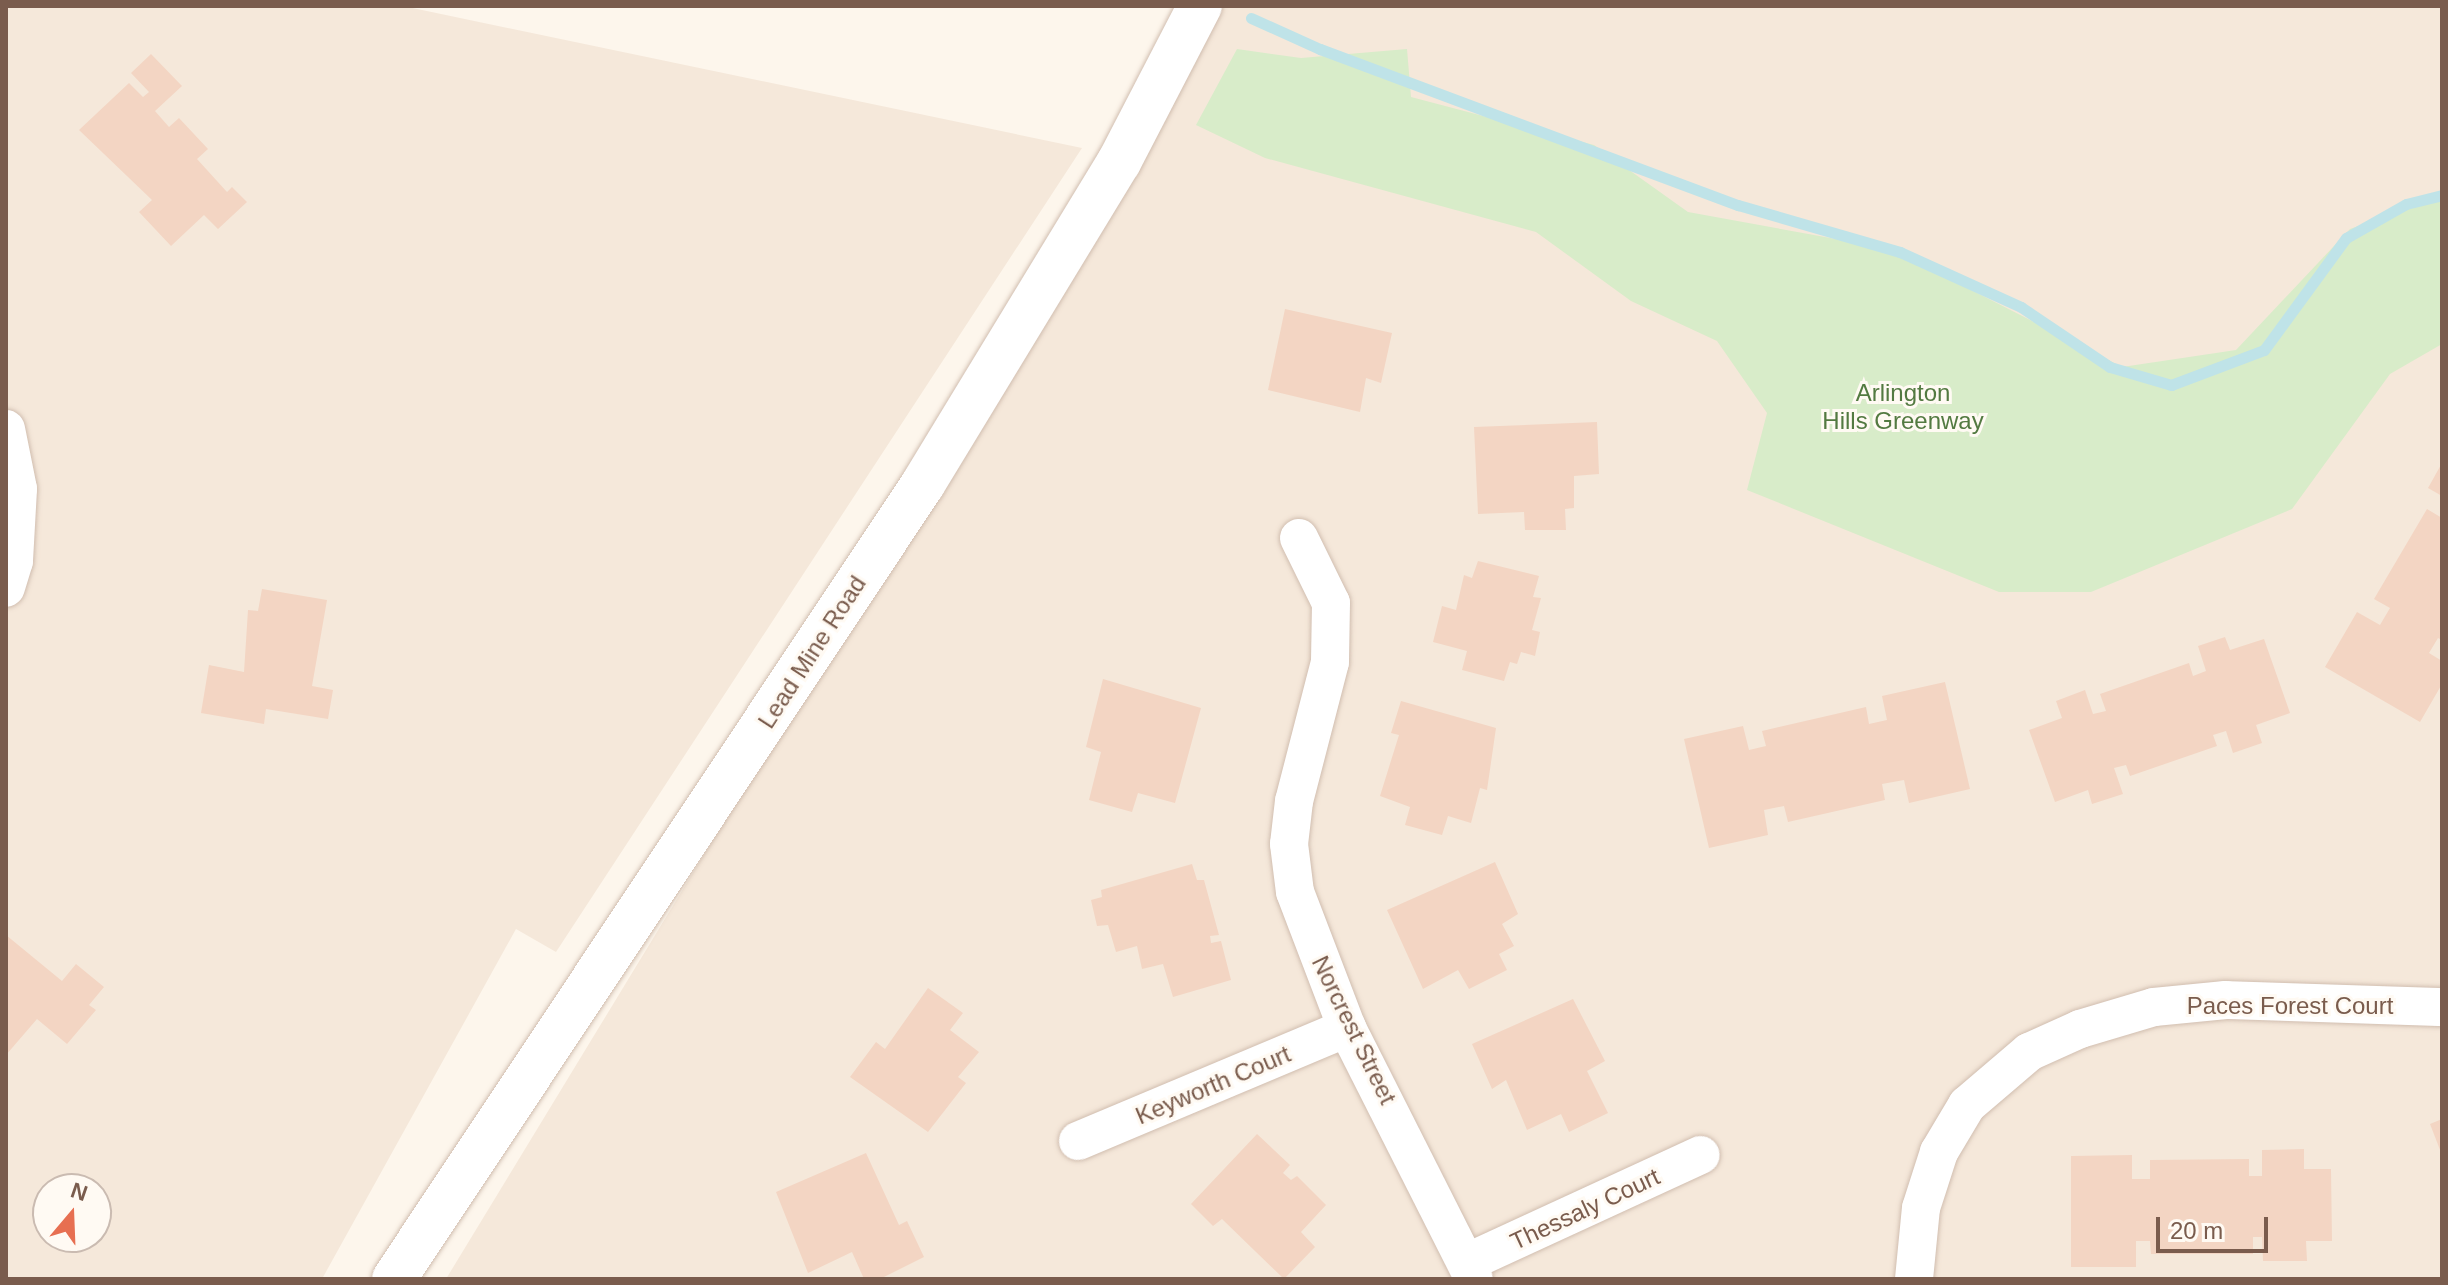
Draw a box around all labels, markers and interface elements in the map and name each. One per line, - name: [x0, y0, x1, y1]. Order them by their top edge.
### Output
- park label: Arlington Hills Greenway: [1822, 379, 1984, 435]
- street label: Lead Mine Road: [752, 570, 872, 734]
- street label: Norcrest Street: [1306, 951, 1402, 1109]
- street label: Paces Forest Court: [2187, 992, 2393, 1020]
- street label: Keyworth Court: [1131, 1039, 1295, 1131]
- street label: Thessaly Court: [1506, 1162, 1664, 1256]
- north arrow: [32, 1173, 112, 1253]
- text: N: [68, 1177, 91, 1206]
- scale bar: [2160, 1201, 2272, 1251]
- text: 20 m: [2170, 1217, 2223, 1244]

